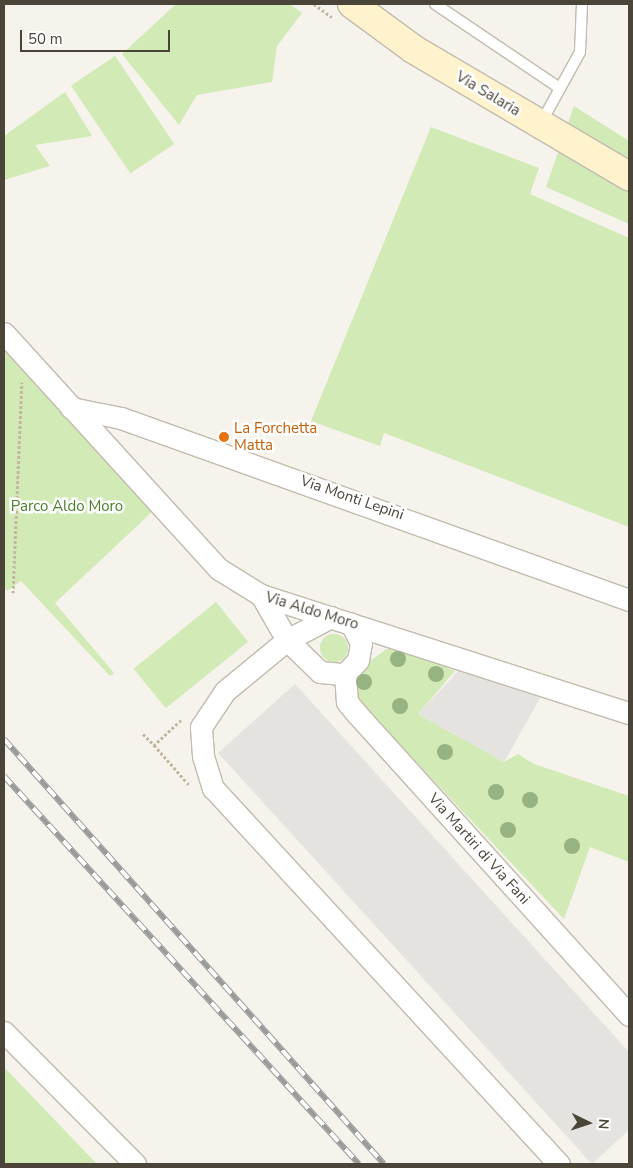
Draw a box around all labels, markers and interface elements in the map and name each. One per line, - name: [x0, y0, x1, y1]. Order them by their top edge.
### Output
- scale bar: [22, 20, 172, 52]
- text: 50 m: [28, 29, 63, 49]
- street label: Via Salaria: [453, 68, 523, 120]
- place label: La Forchetta Matta: [234, 419, 317, 454]
- marker: La Forchetta Matta: [218, 431, 230, 443]
- street label: Via Monti Lepini: [298, 472, 406, 524]
- park label: Parco Aldo Moro: [11, 498, 123, 516]
- street label: Via Aldo Moro: [263, 588, 361, 634]
- street label: Via Martiri di Via Fani: [424, 790, 534, 908]
- north arrow: [563, 1098, 613, 1148]
- text: N: [594, 1118, 613, 1130]

